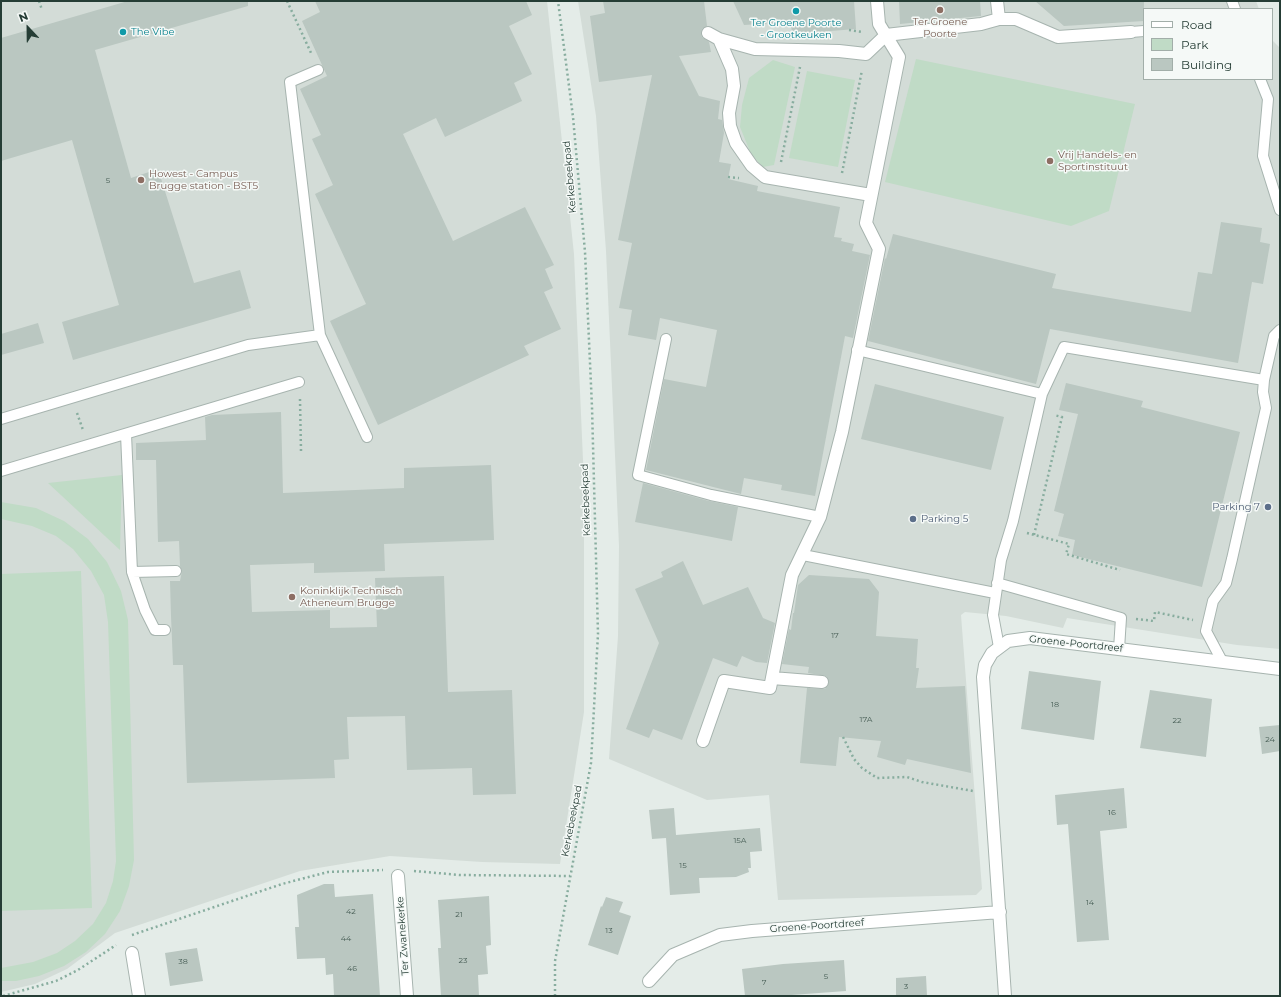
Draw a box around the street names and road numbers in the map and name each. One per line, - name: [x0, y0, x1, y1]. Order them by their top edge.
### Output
- street label: Kerkebeekpad: [561, 140, 579, 214]
- street label: Kerkebeekpad: [579, 463, 593, 537]
- street label: Groene-Poortdreef: [1028, 633, 1124, 655]
- street label: Kerkebeekpad: [559, 784, 585, 858]
- street label: Ter Zwanekerke: [394, 896, 412, 976]
- street label: Groene-Poortdreef: [769, 917, 865, 935]

